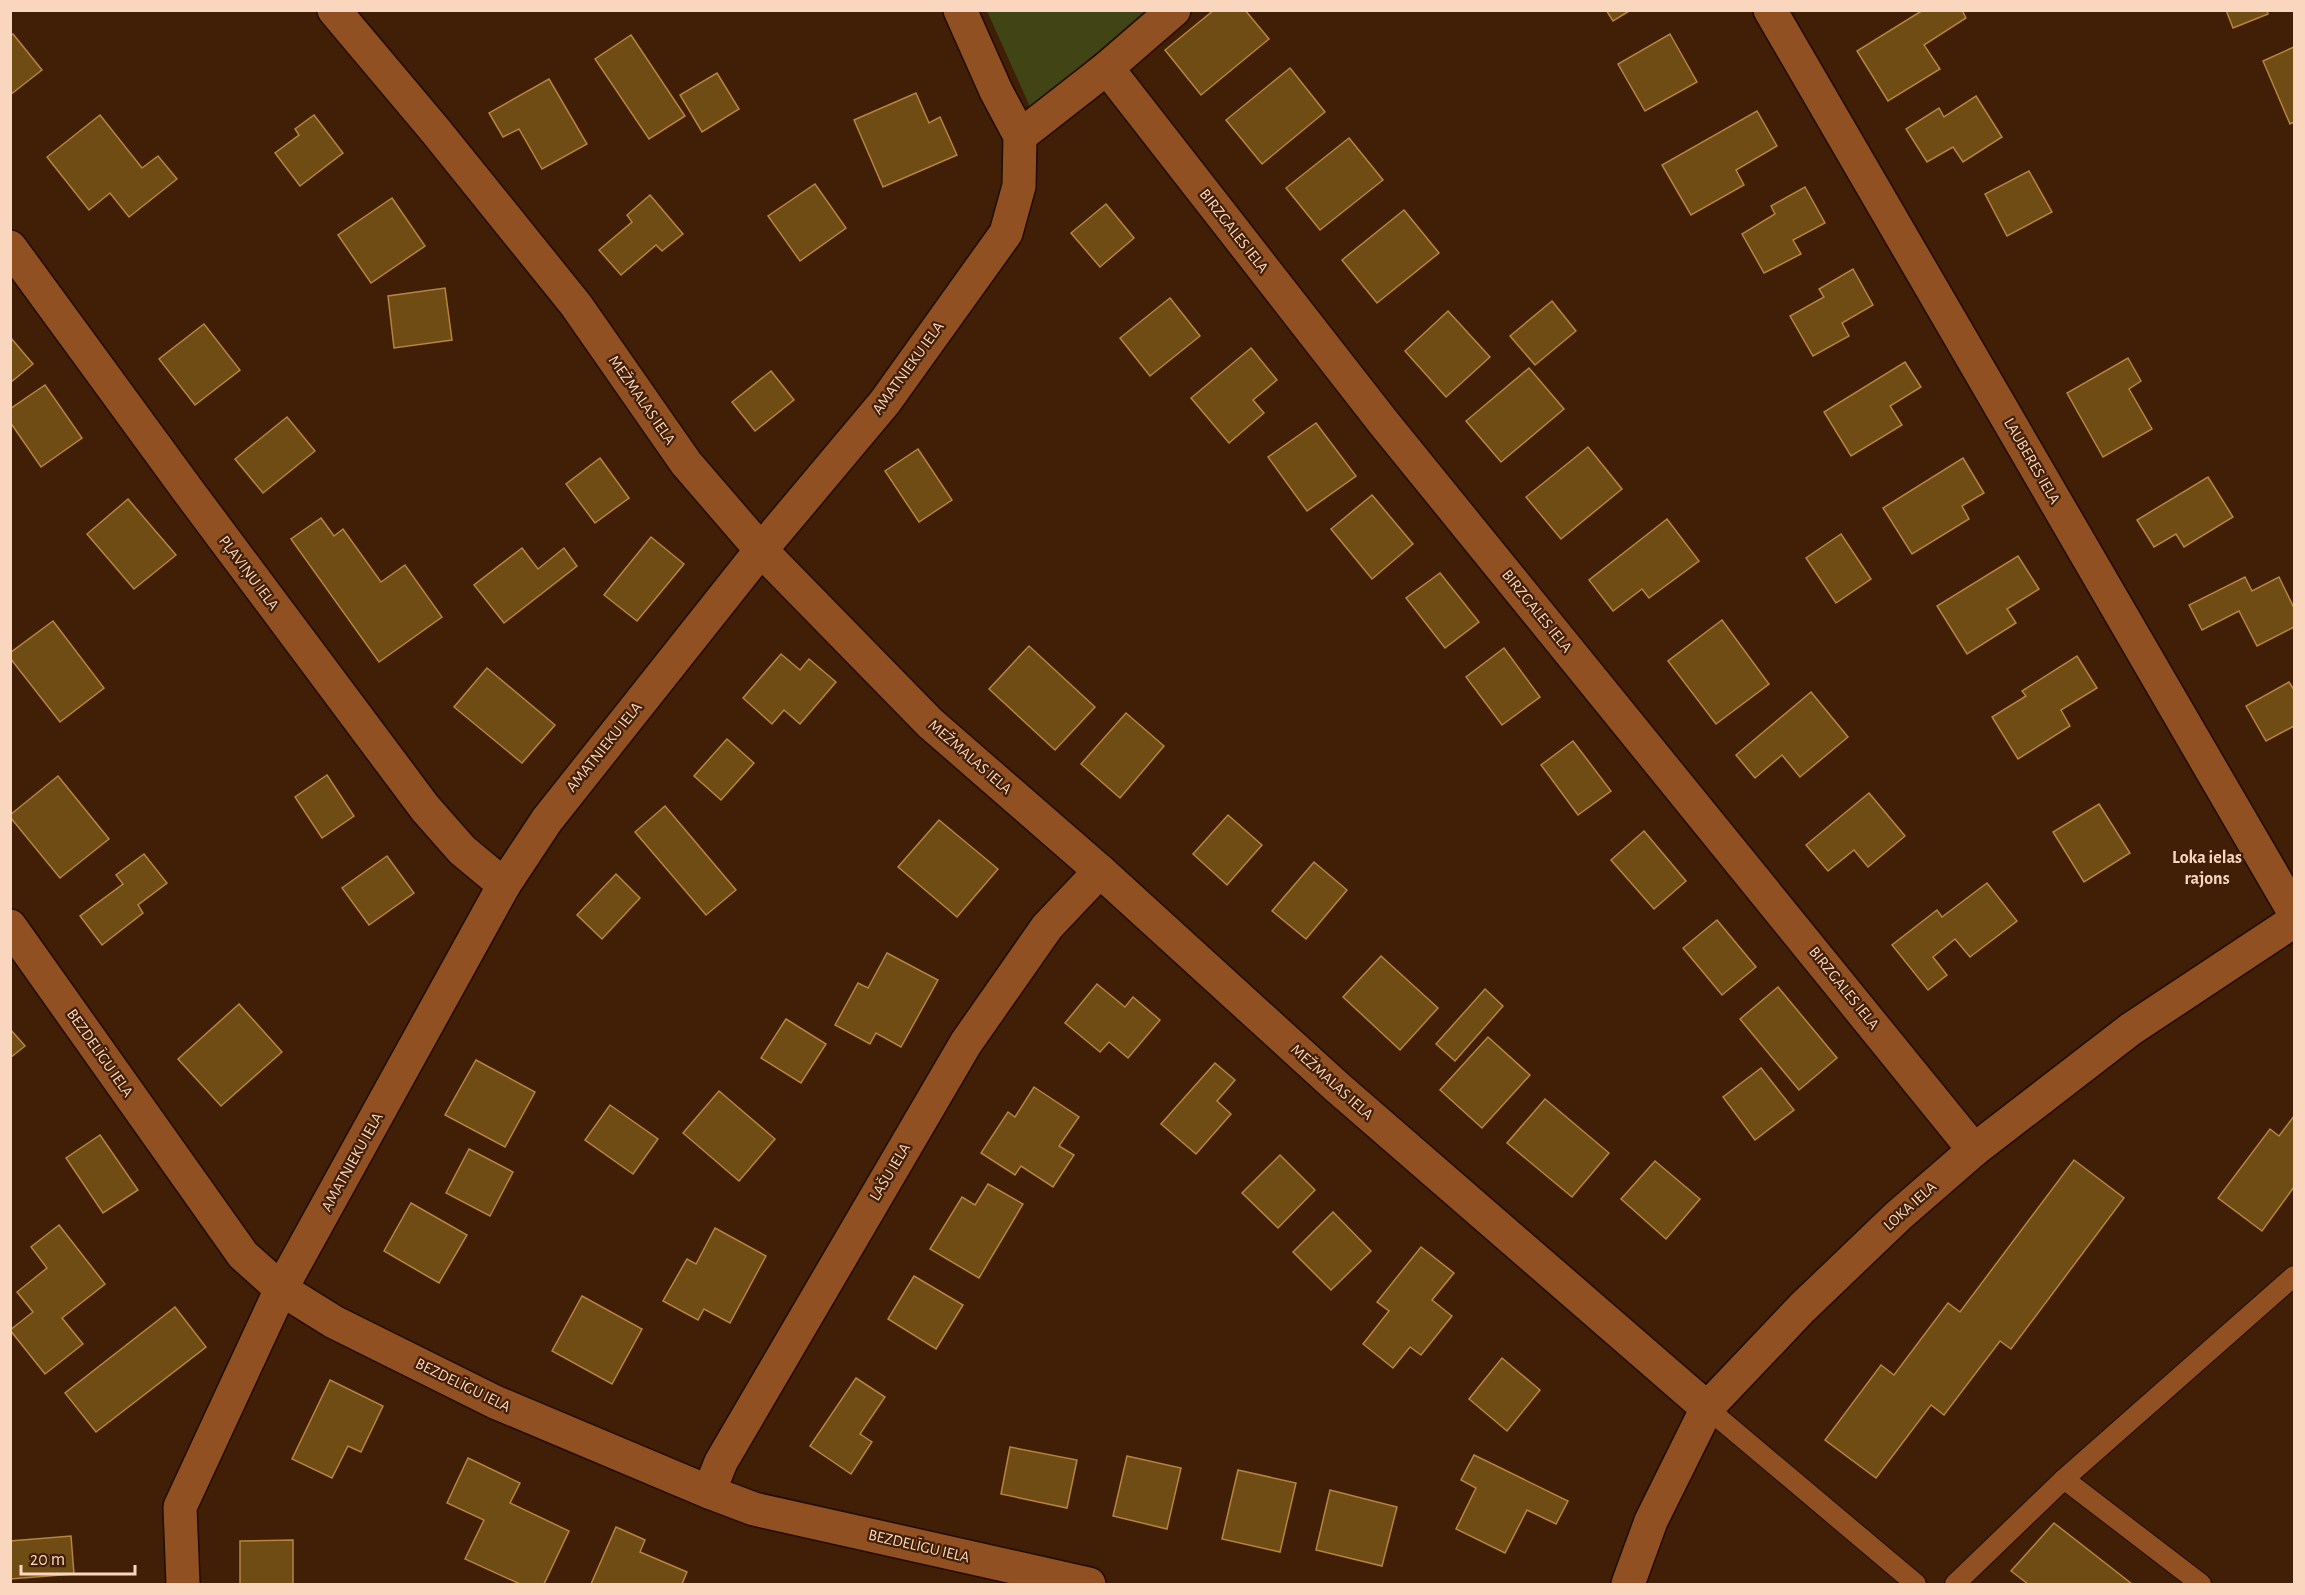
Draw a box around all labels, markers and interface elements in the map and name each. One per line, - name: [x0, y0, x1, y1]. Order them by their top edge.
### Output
- street label: BIRZGALES IELA: [1196, 186, 1272, 276]
- street label: AMATNIEKU IELA: [869, 319, 947, 417]
- street label: MEŽMALAS IELA: [605, 351, 680, 447]
- street label: LAUBERES IELA: [2001, 415, 2063, 507]
- street label: PĻAVIŅU IELA: [214, 533, 282, 614]
- street label: BIRZGALES IELA: [1499, 567, 1575, 655]
- street label: AMATNIEKU IELA: [563, 699, 645, 795]
- street label: MEŽMALAS IELA: [925, 715, 1016, 797]
- district label: Loka ielas rajons: [2172, 849, 2242, 888]
- street label: BIRZGALES IELA: [1806, 944, 1882, 1032]
- street label: BEZDELĪGU IELA: [64, 1005, 137, 1100]
- street label: MEŽMALAS IELA: [1288, 1040, 1378, 1123]
- street label: AMATNIEKU IELA: [318, 1110, 386, 1214]
- street label: LAŠU IELA: [865, 1139, 913, 1204]
- street label: LOKA IELA: [1881, 1178, 1939, 1234]
- street label: BEZDELĪGU IELA: [413, 1354, 514, 1415]
- street label: BEZDELĪGU IELA: [867, 1526, 972, 1565]
- scale bar: [21, 1538, 135, 1576]
- text: 20 m: [30, 1551, 65, 1569]

